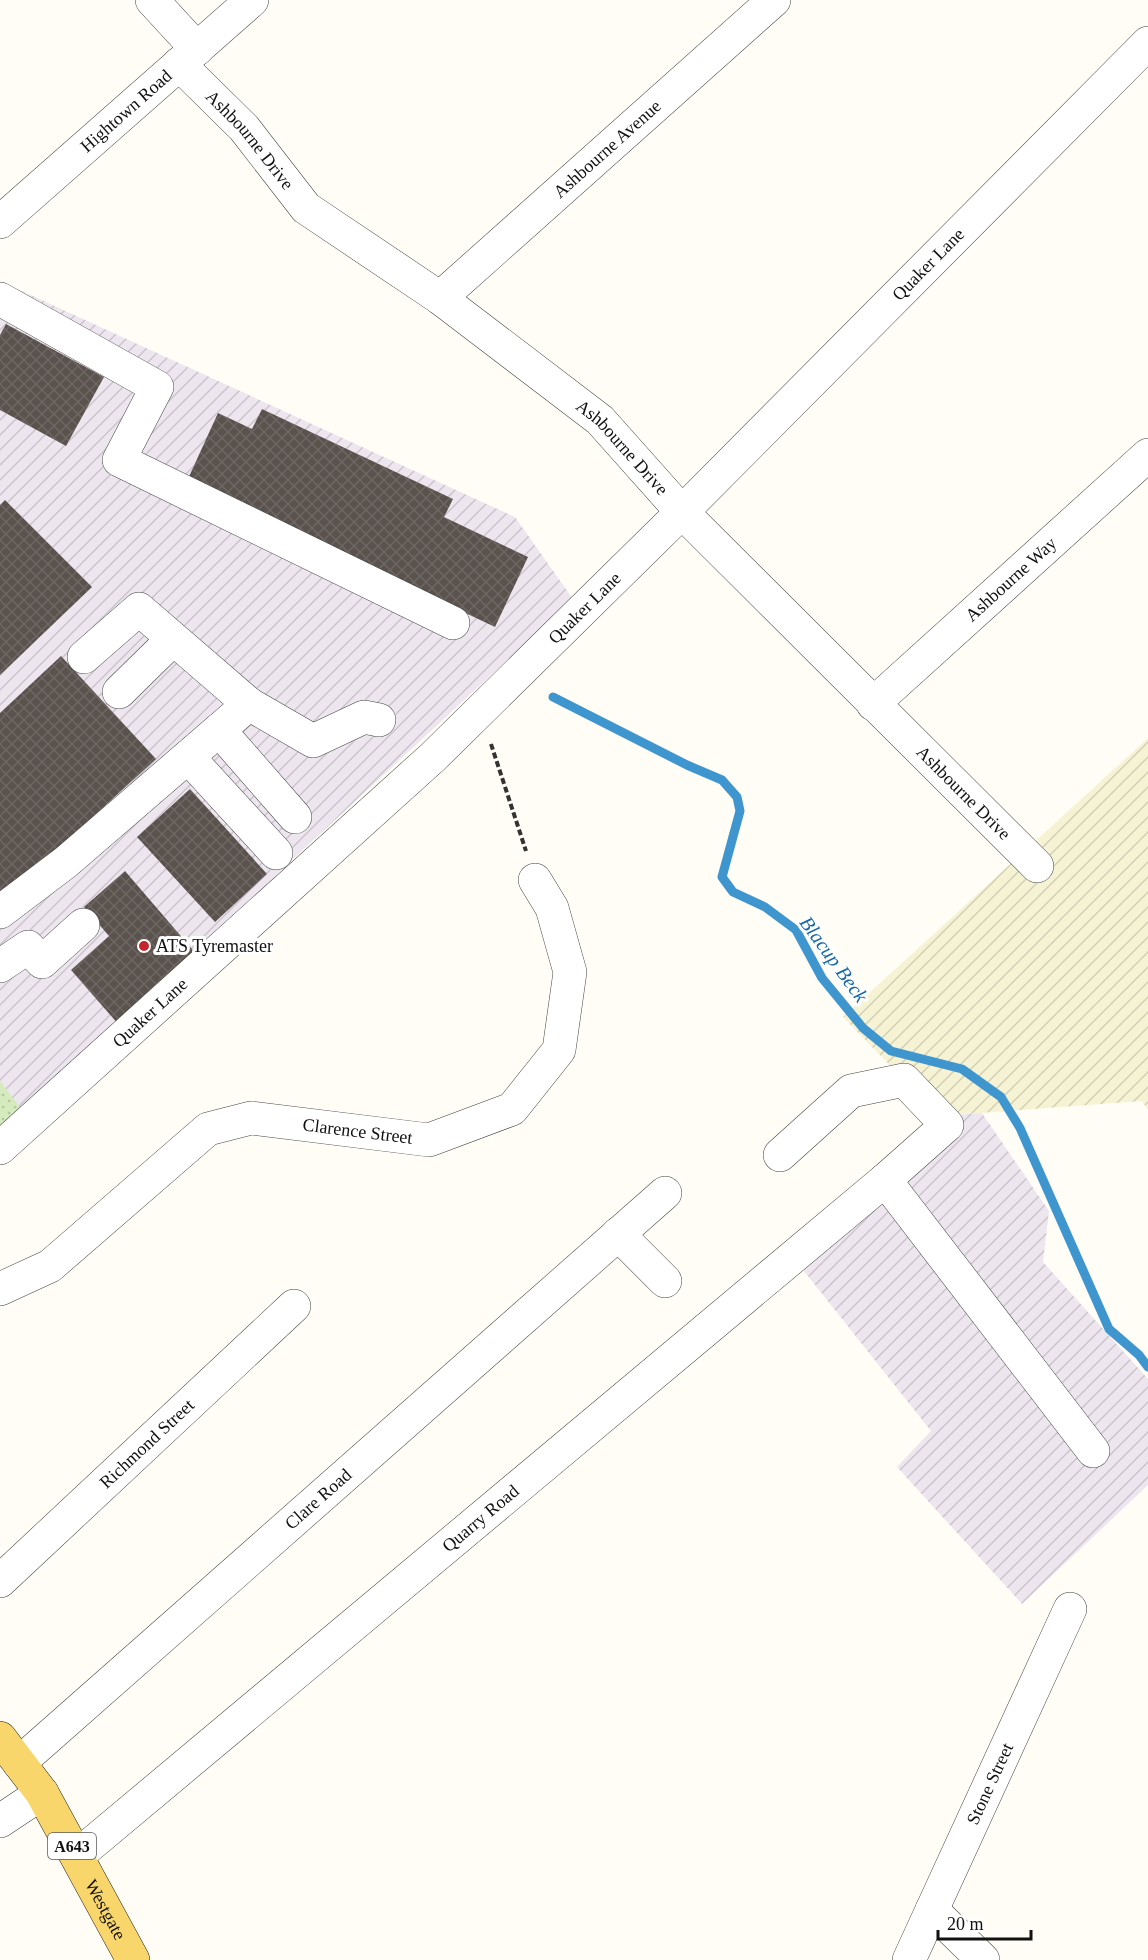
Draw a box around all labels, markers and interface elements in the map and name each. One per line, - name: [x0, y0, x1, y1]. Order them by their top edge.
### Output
- street label: Hightown Road: [76, 66, 176, 156]
- street label: Ashbourne Drive: [202, 86, 298, 193]
- street label: Ashbourne Avenue: [549, 96, 665, 202]
- street label: Quaker Lane: [888, 224, 968, 304]
- street label: Ashbourne Drive: [572, 395, 672, 499]
- street label: Ashbourne Way: [961, 533, 1060, 625]
- street label: Quaker Lane: [544, 568, 625, 648]
- street label: Ashbourne Drive: [912, 742, 1015, 844]
- water label: Blacup Beck: [795, 912, 873, 1008]
- place label: ATS Tyremaster: [156, 936, 273, 956]
- marker: ATS Tyremaster: [137, 939, 151, 953]
- street label: Quaker Lane: [109, 974, 191, 1051]
- street label: Clarence Street: [302, 1114, 414, 1148]
- street label: Richmond Street: [96, 1395, 198, 1493]
- street label: Clare Road: [281, 1465, 355, 1533]
- street label: Quarry Road: [438, 1481, 523, 1556]
- street label: Stone Street: [963, 1740, 1017, 1828]
- road number: A643: [48, 1833, 96, 1859]
- street label: Westgate: [81, 1876, 130, 1943]
- scale bar: [938, 1903, 1031, 1941]
- text: 20 m: [947, 1914, 984, 1934]

